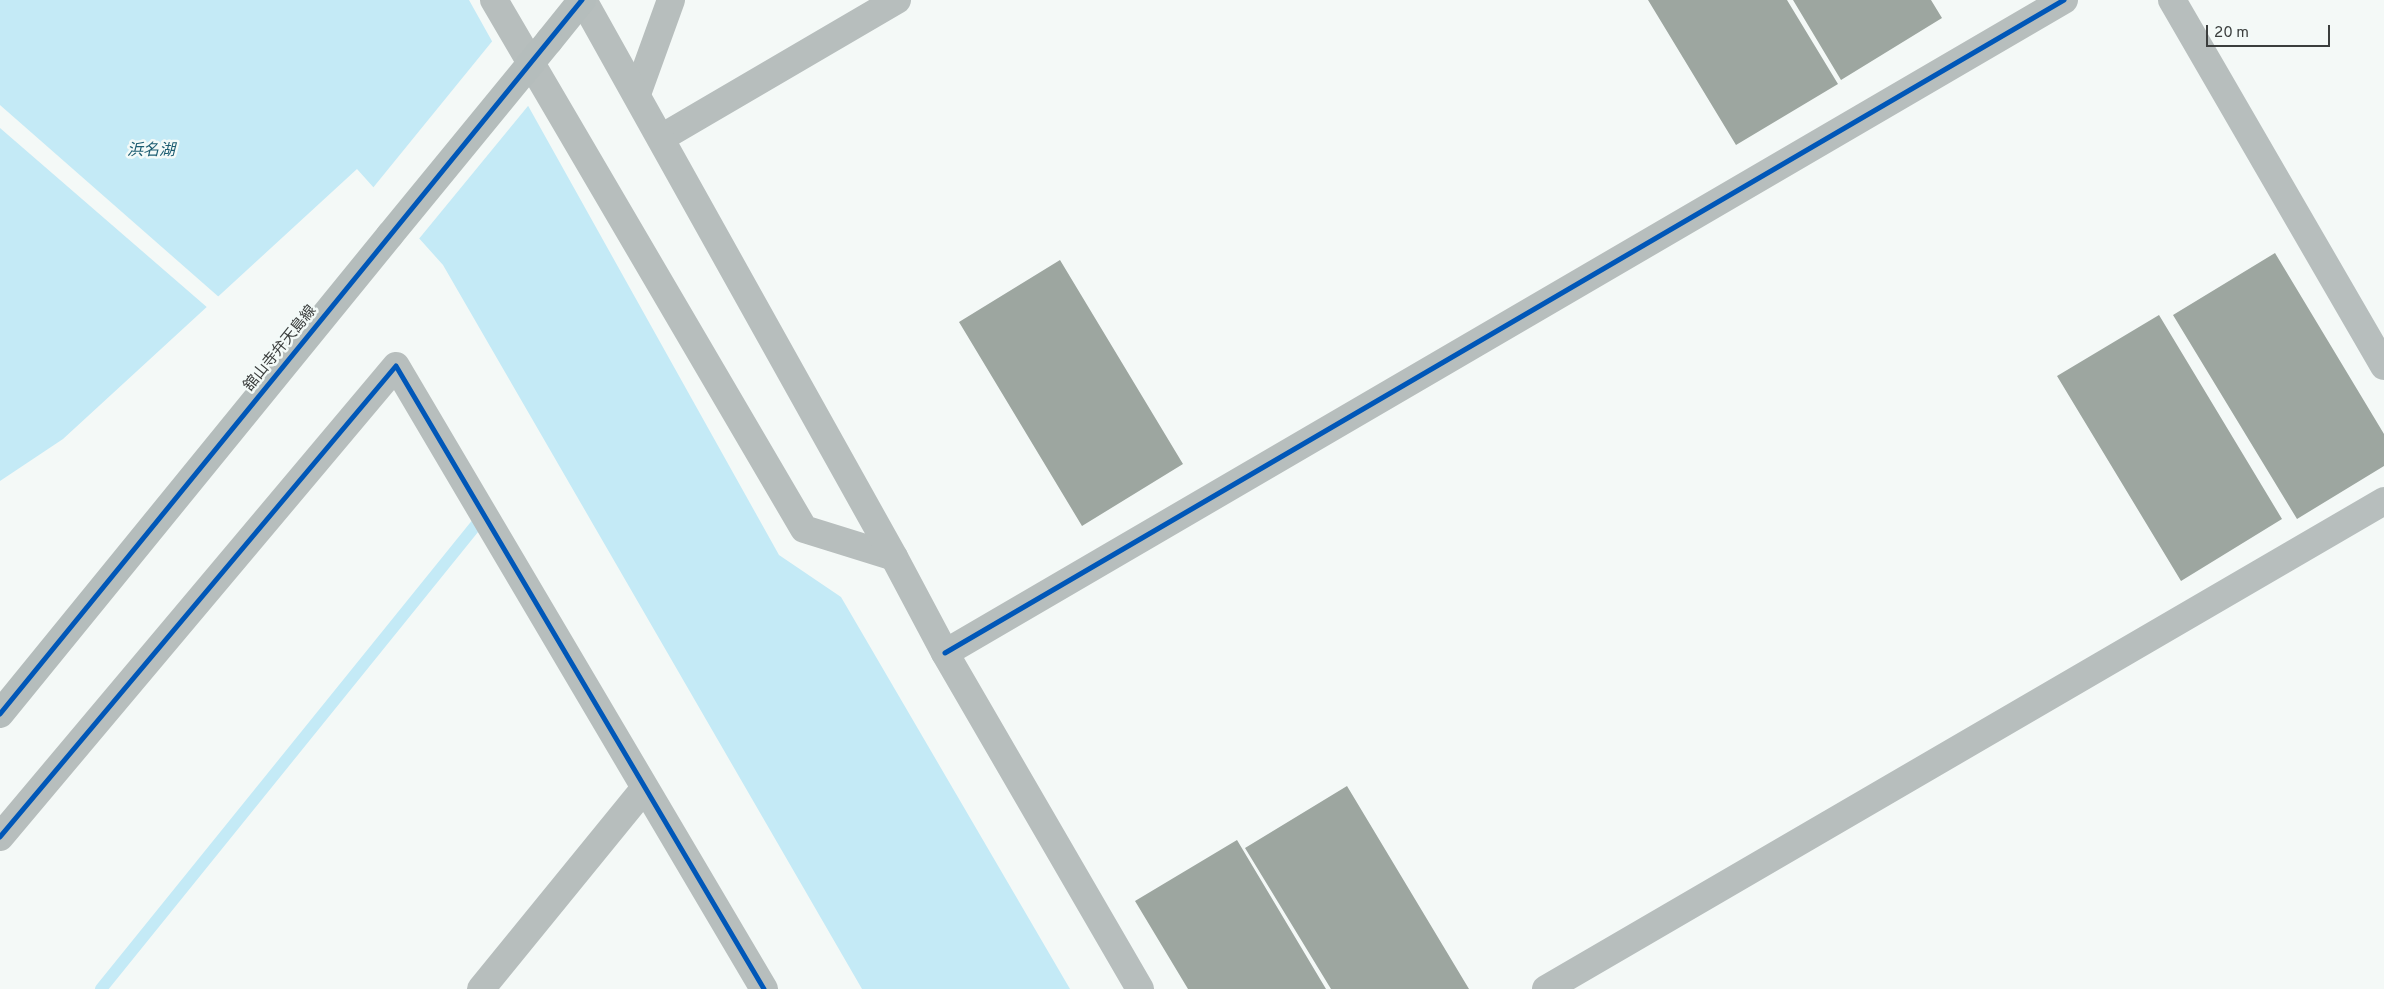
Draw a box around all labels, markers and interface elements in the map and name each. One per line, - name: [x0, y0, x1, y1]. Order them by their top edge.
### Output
- scale bar: [2209, 15, 2333, 47]
- text: 20 m: [2214, 24, 2249, 43]
- water label: 浜名湖: [127, 142, 175, 162]
- street label: 舘山寺弁天島線: [241, 303, 321, 395]

